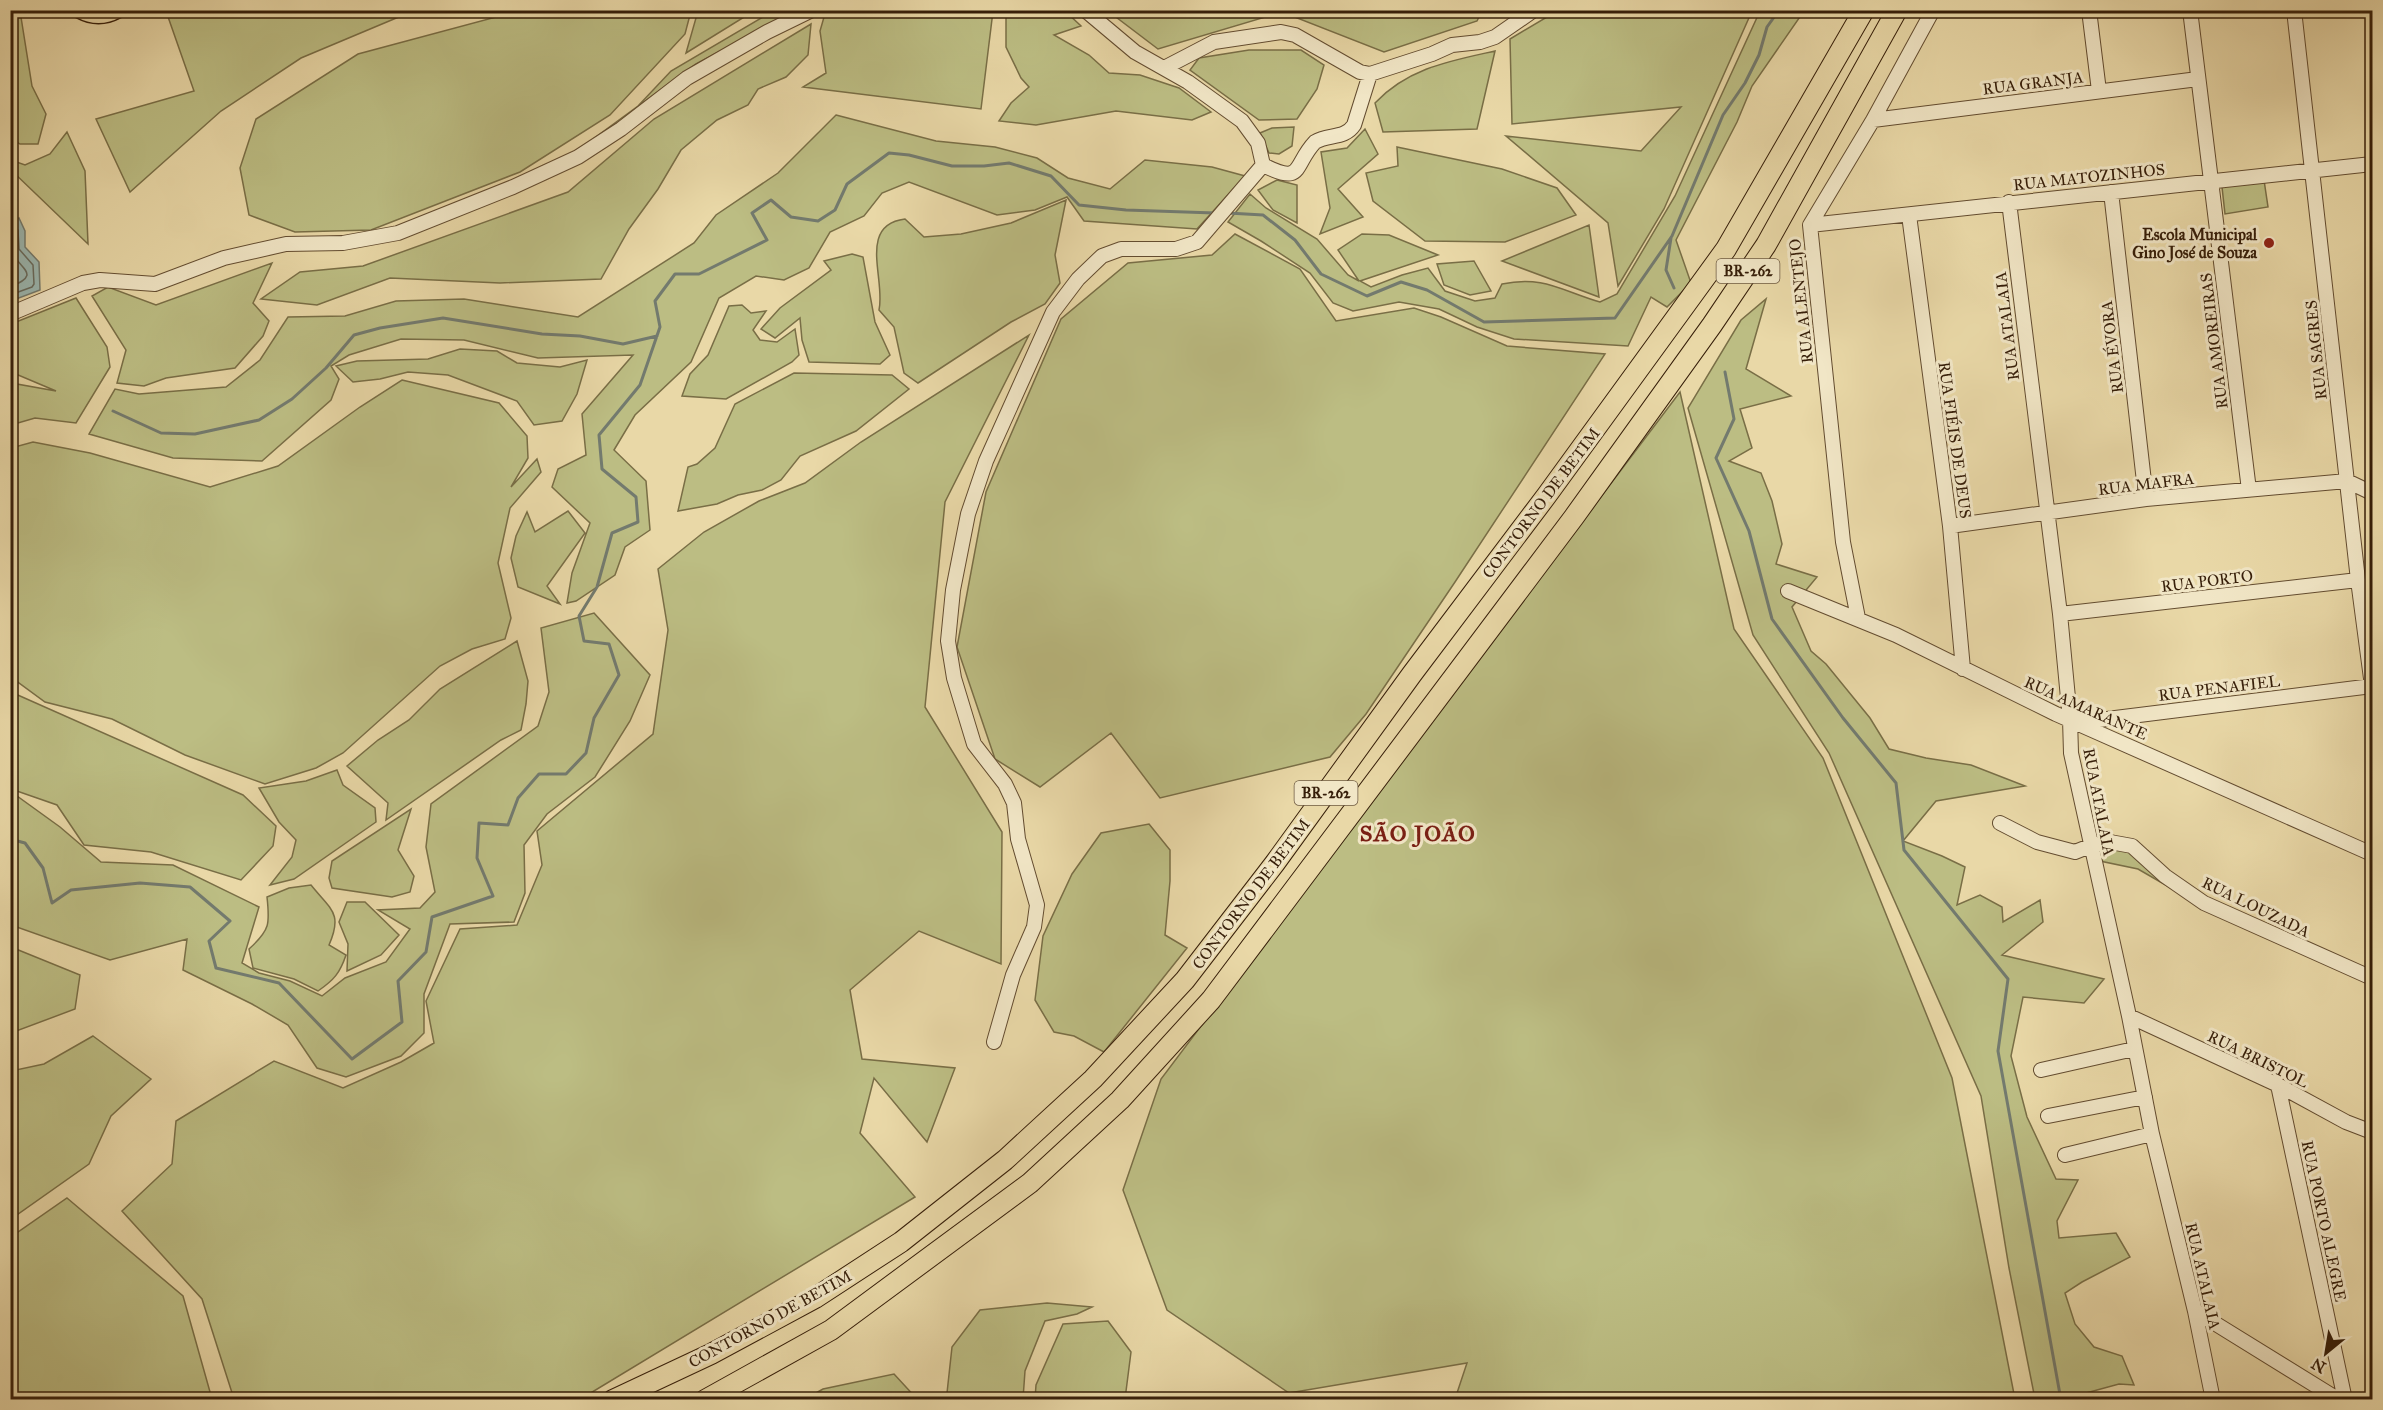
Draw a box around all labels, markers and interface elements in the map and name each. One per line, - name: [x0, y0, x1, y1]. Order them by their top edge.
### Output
- street label: RUA GRANJA: [1982, 67, 2085, 100]
- street label: RUA MATOZINHOS: [2012, 160, 2166, 194]
- place label: Escola Municipal Gino José de Souza: [2132, 225, 2258, 263]
- marker: Escola Municipal Gino José de Souza: [2262, 236, 2276, 250]
- street label: RUA ALENTEJO: [1785, 238, 1818, 364]
- road number: BR-262: [1716, 259, 1780, 283]
- street label: RUA ATALAIA: [1991, 270, 2023, 382]
- street label: RUA AMOREIRAS: [2196, 272, 2232, 410]
- street label: RUA ÉVORA: [2095, 299, 2127, 395]
- street label: RUA SAGRES: [2301, 299, 2331, 401]
- street label: RUA FIÉIS DE DEUS: [1935, 360, 1977, 520]
- street label: CONTORNO DE BETIM: [1478, 424, 1604, 582]
- street label: RUA MAFRA: [2097, 469, 2195, 499]
- street label: RUA PORTO: [2160, 566, 2254, 596]
- street label: RUA PENAFIEL: [2157, 671, 2281, 705]
- street label: RUA AMARANTE: [2021, 672, 2151, 744]
- street label: RUA ATALAIA: [2079, 746, 2119, 858]
- road number: BR-262: [1294, 781, 1358, 805]
- street label: CONTORNO DE BETIM: [1188, 815, 1314, 973]
- district label: SÃO JOÃO: [1360, 820, 1476, 848]
- street label: RUA LOUZADA: [2199, 873, 2313, 941]
- street label: RUA BRISTOL: [2205, 1026, 2312, 1092]
- street label: RUA PORTO ALEGRE: [2298, 1139, 2350, 1303]
- street label: RUA ATALAIA: [2181, 1221, 2225, 1332]
- street label: CONTORNO DE BETIM: [685, 1266, 855, 1372]
- north arrow: [2296, 1323, 2356, 1383]
- text: N: [2308, 1354, 2329, 1377]

